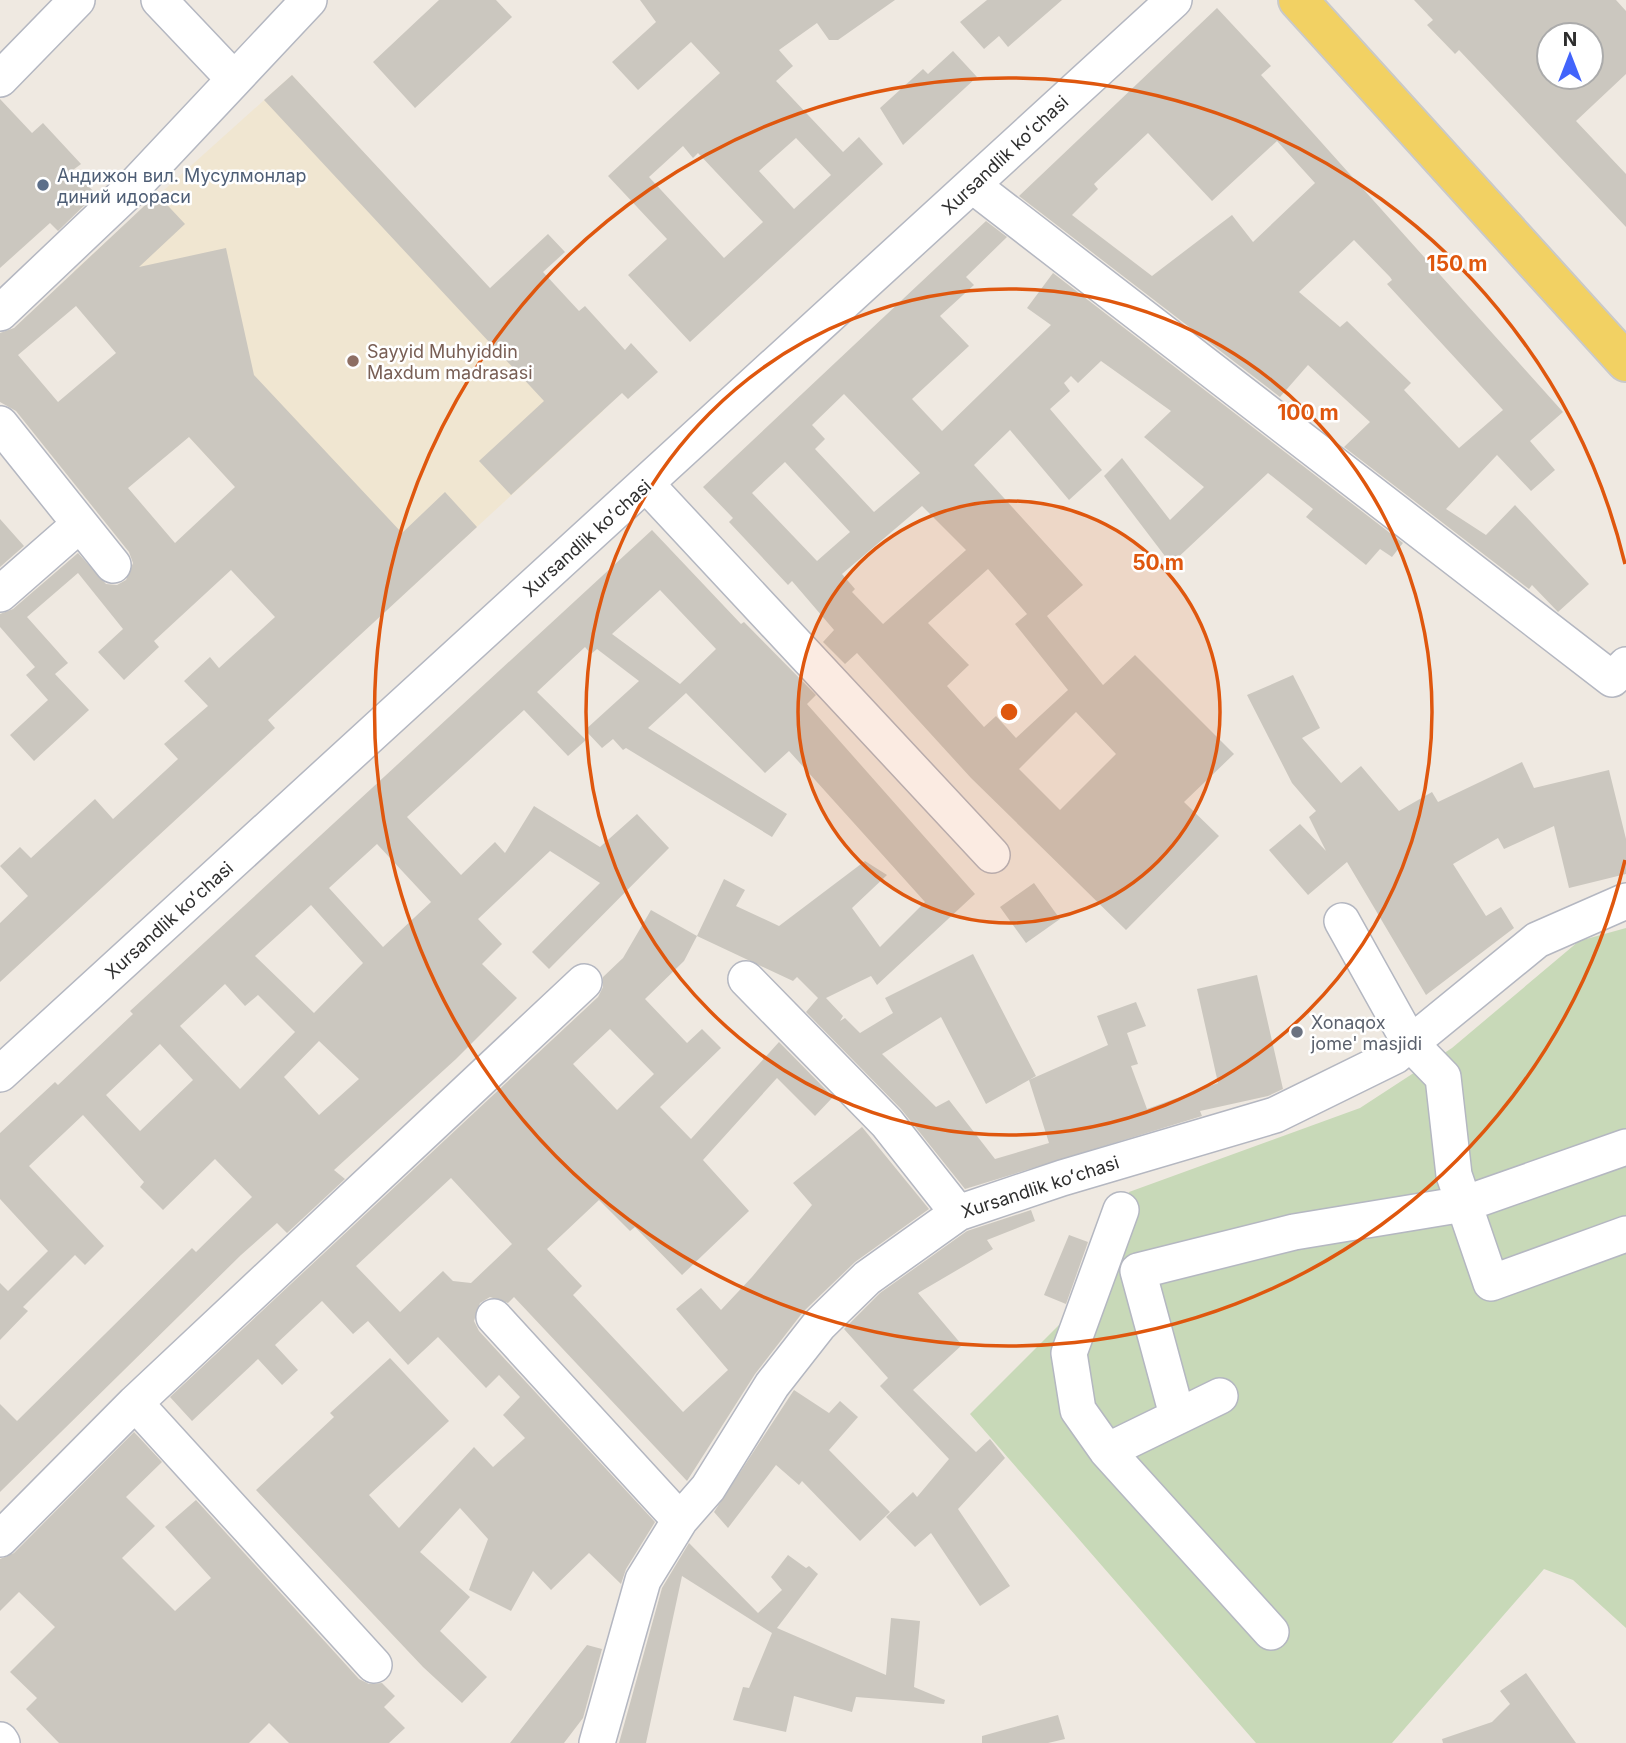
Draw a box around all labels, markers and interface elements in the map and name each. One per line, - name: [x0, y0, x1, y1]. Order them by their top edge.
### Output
- north arrow: [1535, 21, 1605, 91]
- text: N: [1563, 28, 1577, 51]
- street label: Xursandlik koʻchasi: [938, 91, 1072, 219]
- place label: Андижон вил. Мусулмонлар диний идораси: [57, 165, 307, 207]
- marker: Андижон вил. Мусулмонлар диний идораси: [35, 177, 51, 193]
- text: 150 m: [1427, 251, 1487, 276]
- place label: Sayyid Muhyiddin Maxdum madrasasi: [367, 341, 533, 383]
- marker: Sayyid Muhyiddin Maxdum madrasasi: [345, 353, 361, 369]
- text: 100 m: [1277, 400, 1339, 425]
- street label: Xursandlik koʻchasi: [519, 475, 655, 601]
- text: 50 m: [1132, 550, 1184, 575]
- centre of rings: [997, 700, 1021, 724]
- street label: Xursandlik koʻchasi: [101, 857, 237, 983]
- place label: Xonaqox jome' masjidi: [1310, 1012, 1422, 1054]
- marker: Xonaqox jome' masjidi: [1289, 1024, 1305, 1040]
- street label: Xursandlik koʻchasi: [958, 1152, 1122, 1222]

